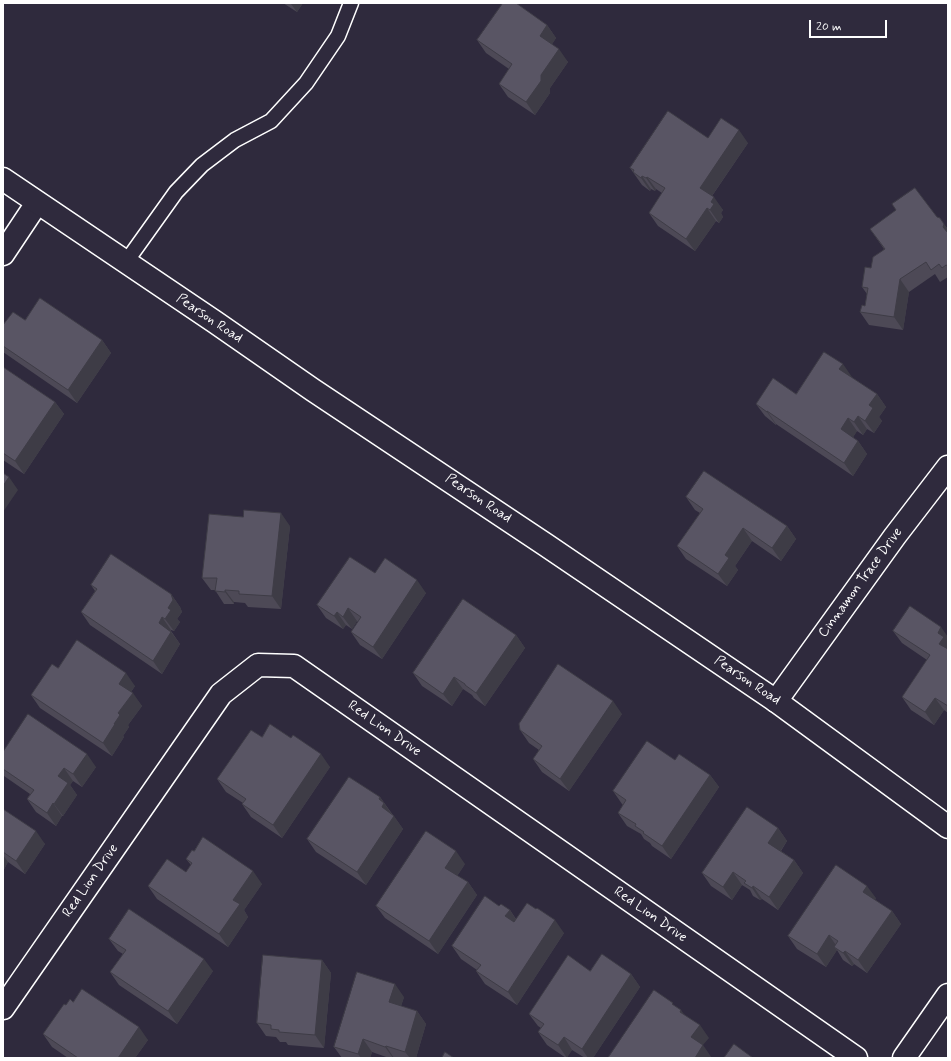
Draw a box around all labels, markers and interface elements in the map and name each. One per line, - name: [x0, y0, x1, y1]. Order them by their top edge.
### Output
- scale bar: [811, 12, 889, 38]
- text: 20 m: [816, 19, 842, 35]
- street label: Pearson Road: [173, 291, 245, 347]
- street label: Pearson Road: [442, 471, 514, 527]
- street label: Cinnamon Trace Drive: [815, 525, 907, 641]
- street label: Pearson Road: [711, 653, 783, 709]
- street label: Red Lion Drive: [344, 698, 424, 760]
- street label: Red Lion Drive: [60, 841, 122, 921]
- street label: Red Lion Drive: [610, 884, 690, 946]

